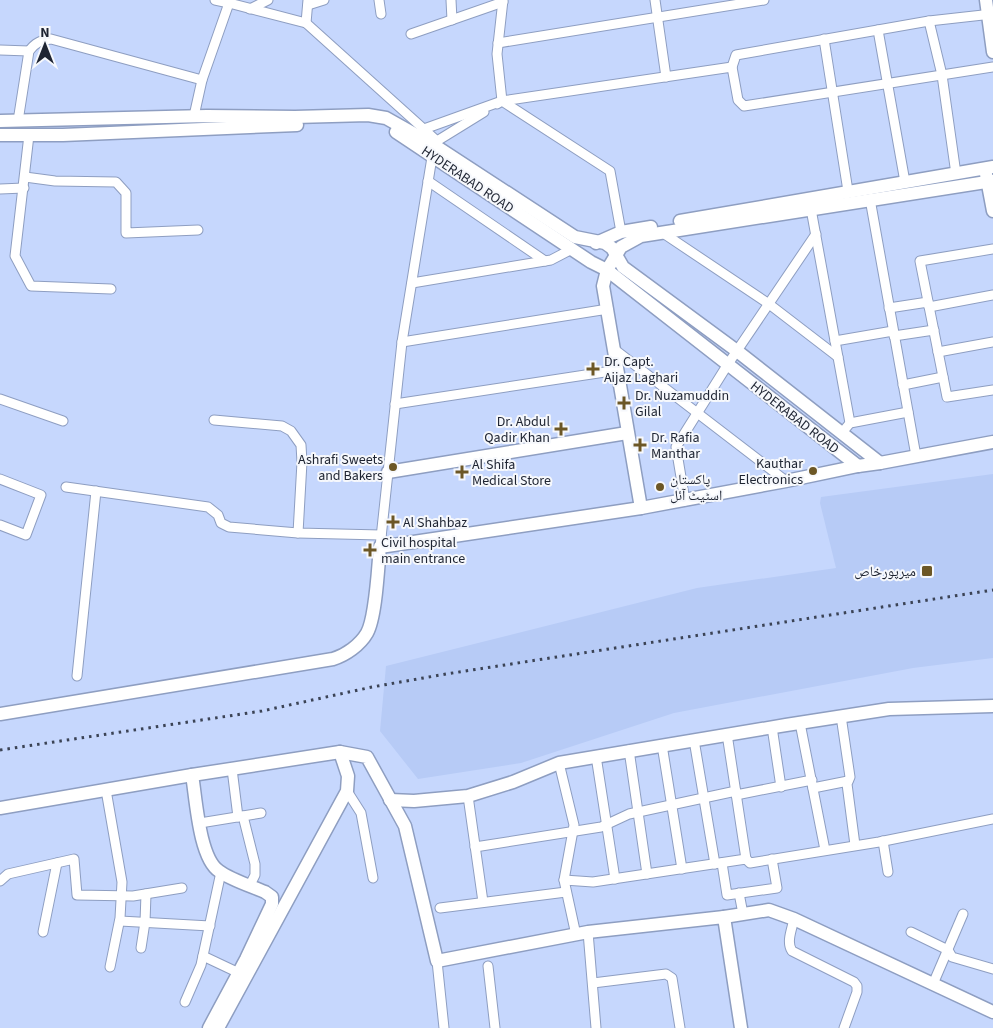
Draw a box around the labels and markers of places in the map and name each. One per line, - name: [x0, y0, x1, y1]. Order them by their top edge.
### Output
- place label: Dr. Capt. Aijaz Laghari: [604, 352, 678, 388]
- marker: Dr. Capt. Aijaz Laghari: [586, 362, 600, 376]
- place label: Dr. Nuzamuddin Gilal: [635, 386, 729, 422]
- marker: Dr. Nuzamuddin Gilal: [617, 396, 631, 410]
- place label: Dr. Abdul Qadir Khan: [484, 412, 550, 448]
- marker: Dr. Abdul Qadir Khan: [554, 422, 568, 436]
- place label: Dr. Rafia Manthar: [651, 428, 700, 464]
- marker: Dr. Rafia Manthar: [633, 438, 647, 452]
- place label: Ashrafi Sweets and Bakers: [298, 450, 383, 486]
- place label: Kauthar Electronics: [738, 454, 803, 490]
- place label: Al Shifa Medical Store: [472, 455, 551, 491]
- marker: Ashrafi Sweets and Bakers: [387, 461, 399, 473]
- marker: Kauthar Electronics: [807, 465, 819, 477]
- marker: Al Shifa Medical Store: [456, 466, 468, 478]
- place label: پاکستان اسٹیٹ آئل: [670, 470, 722, 506]
- marker: پاکستان اسٹیٹ آئل: [654, 481, 666, 493]
- place label: Al Shahbaz: [403, 513, 467, 533]
- marker: Al Shahbaz: [387, 516, 399, 528]
- place label: Civil hospital main entrance: [381, 533, 465, 569]
- marker: Civil hospital main entrance: [363, 543, 377, 557]
- place label: ميرپورخاص: [854, 562, 916, 582]
- marker: ميرپورخاص: [920, 564, 934, 578]

